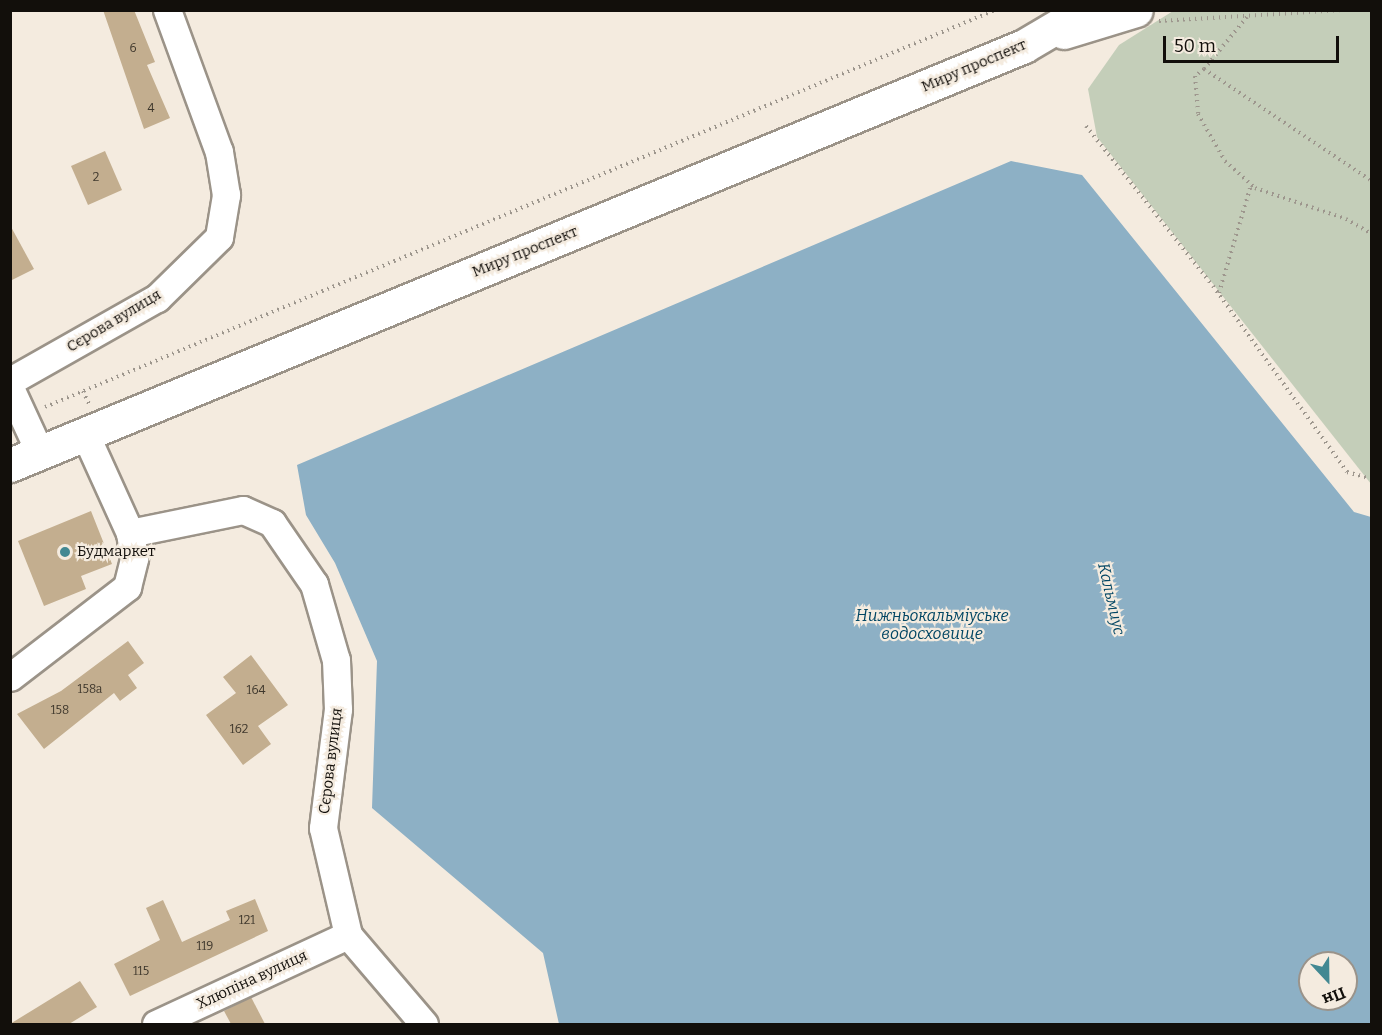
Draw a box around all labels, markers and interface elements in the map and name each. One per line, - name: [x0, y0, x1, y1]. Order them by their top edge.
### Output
- scale bar: [1166, 24, 1342, 62]
- text: 50 m: [1174, 35, 1216, 57]
- street label: Миру проспект: [919, 36, 1029, 96]
- house number: 6: [129, 42, 137, 56]
- house number: 4: [147, 102, 155, 116]
- house number: 2: [93, 171, 99, 185]
- street label: Миру проспект: [470, 223, 580, 281]
- street label: Сєрова вулиця: [64, 286, 164, 356]
- place label: Будмаркет: [77, 543, 156, 561]
- marker: Будмаркет: [58, 545, 72, 559]
- water label: Кальмиус: [1093, 561, 1129, 637]
- water label: Нижньокальміуське водосховище: [856, 606, 1008, 644]
- house number: 158а: [78, 683, 102, 697]
- house number: 164: [247, 684, 265, 698]
- house number: 158: [51, 704, 69, 718]
- street label: Сєрова вулиця: [316, 707, 346, 815]
- house number: 162: [230, 723, 248, 737]
- house number: 121: [239, 914, 255, 928]
- house number: 119: [197, 940, 213, 954]
- street label: Хлюпіна вулиця: [194, 947, 310, 1013]
- north arrow: [1298, 951, 1358, 1011]
- house number: 115: [133, 965, 149, 979]
- text: Пн: [1320, 983, 1348, 1009]

